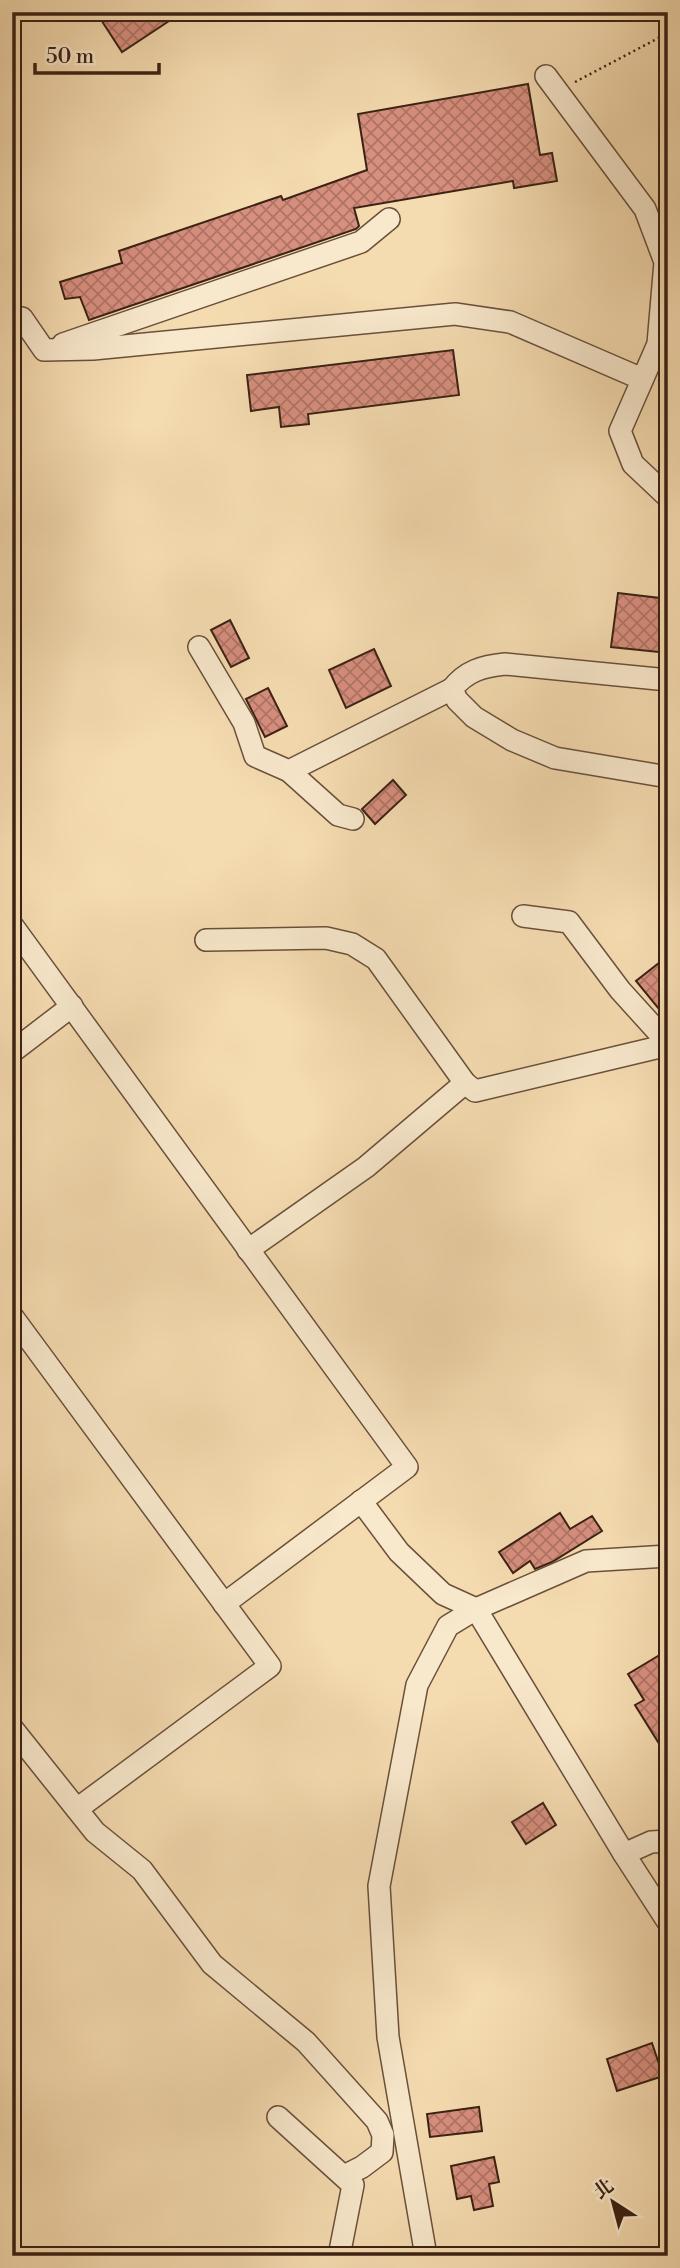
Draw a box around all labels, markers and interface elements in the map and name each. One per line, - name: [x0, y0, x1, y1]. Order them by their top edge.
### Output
- scale bar: [35, 32, 159, 76]
- text: 50 m: [46, 44, 94, 70]
- north arrow: [578, 2166, 648, 2236]
- text: 北: [589, 2174, 618, 2204]

